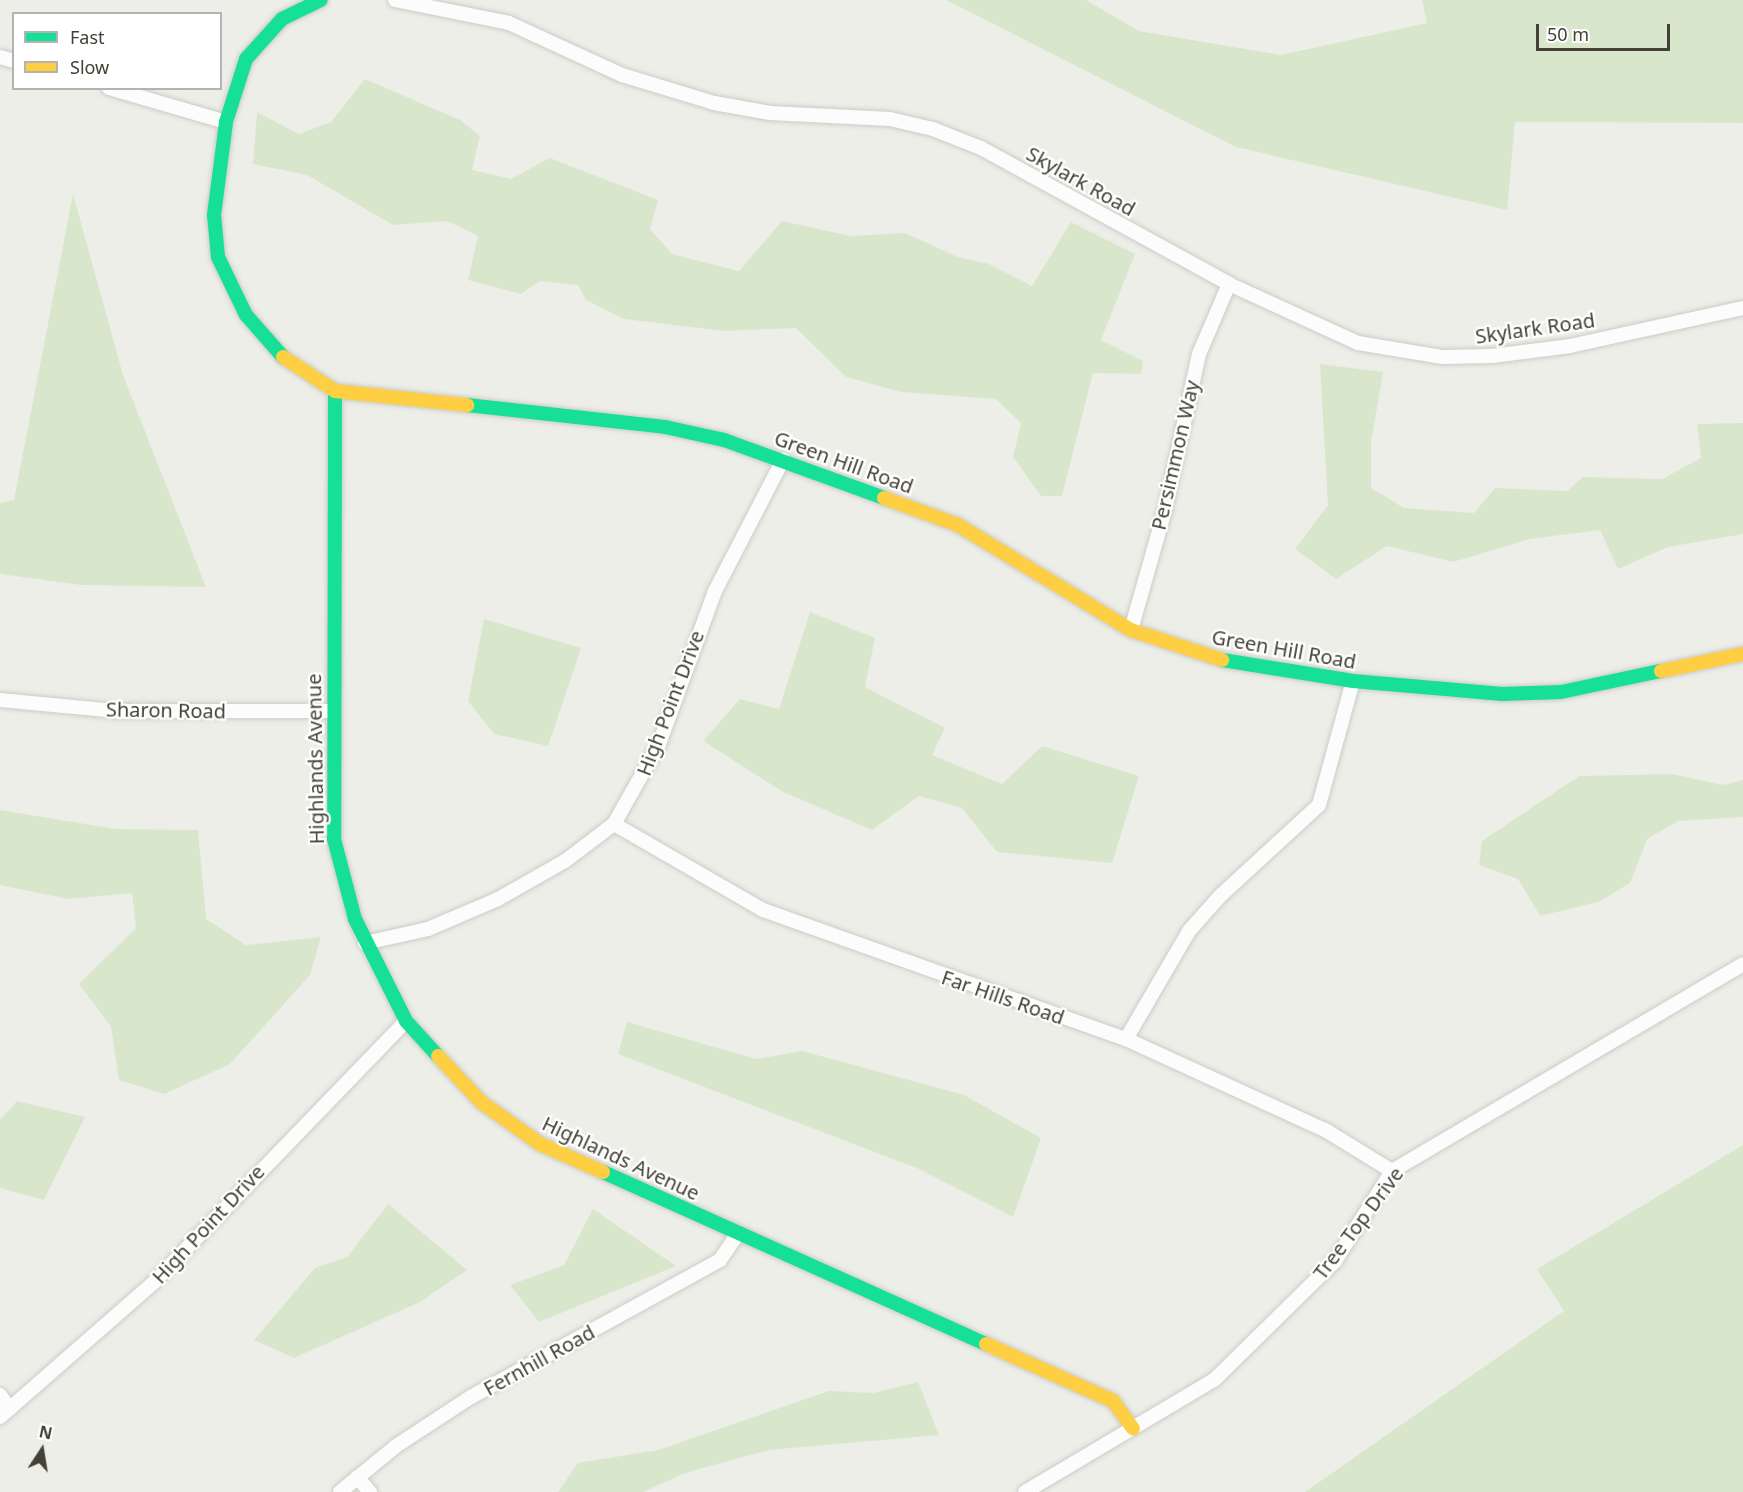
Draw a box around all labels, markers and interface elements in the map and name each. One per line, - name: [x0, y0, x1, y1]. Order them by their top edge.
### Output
- legend: [12, 12, 222, 90]
- scale bar: [1539, 12, 1672, 50]
- text: 50 m: [1547, 22, 1589, 46]
- text: Fast: [70, 25, 105, 49]
- text: Slow: [70, 55, 109, 79]
- street label: Skylark Road: [1023, 141, 1139, 221]
- street label: Skylark Road: [1474, 308, 1596, 348]
- street label: Persimmon Way: [1146, 378, 1204, 532]
- street label: Green Hill Road: [771, 426, 917, 498]
- street label: Green Hill Road: [1210, 624, 1358, 674]
- street label: High Point Drive: [631, 627, 709, 779]
- street label: Highlands Avenue: [302, 673, 328, 845]
- street label: Sharon Road: [106, 697, 226, 723]
- street label: Far Hills Road: [938, 965, 1068, 1029]
- street label: Highlands Avenue: [539, 1111, 703, 1205]
- street label: High Point Drive: [147, 1160, 269, 1288]
- street label: Tree Top Drive: [1308, 1162, 1408, 1284]
- street label: Fernhill Road: [479, 1320, 599, 1400]
- north arrow: [12, 1420, 72, 1480]
- text: N: [37, 1420, 54, 1445]

